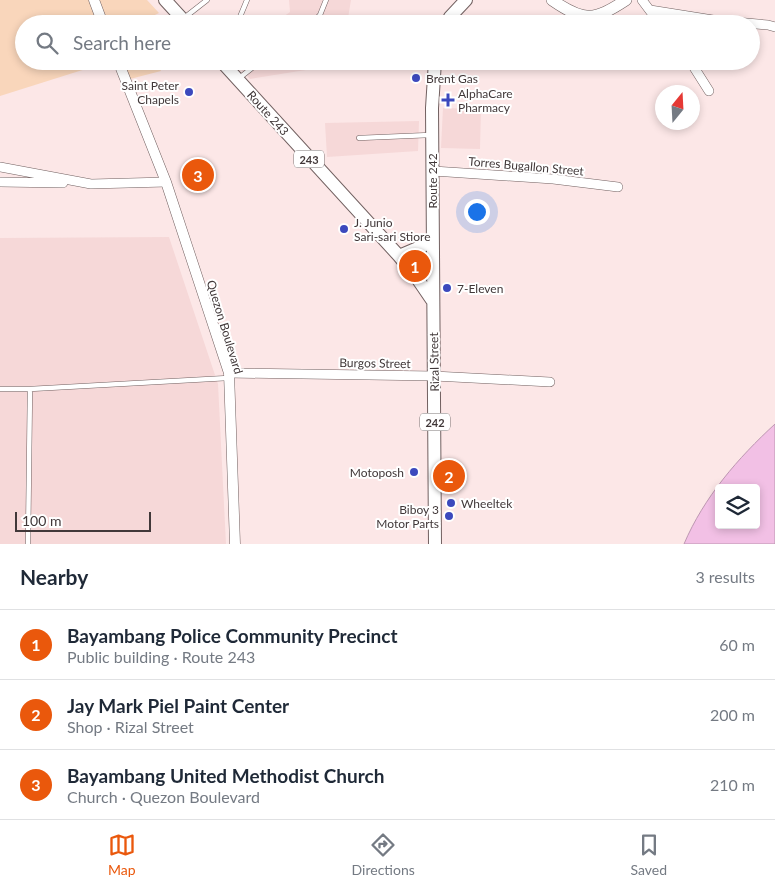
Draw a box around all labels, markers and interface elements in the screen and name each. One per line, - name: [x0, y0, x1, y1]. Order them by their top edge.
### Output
- search box: [15, 15, 760, 70]
- icon: search: [33, 29, 61, 57]
- text: Search here: [73, 31, 171, 54]
- place label: Brent Gas: [426, 71, 478, 86]
- marker: Brent Gas: [410, 72, 422, 84]
- place label: Saint Peter Chapels: [122, 78, 180, 107]
- north arrow: [655, 85, 700, 130]
- marker: Saint Peter Chapels: [183, 86, 195, 98]
- place label: AlphaCare Pharmacy: [458, 86, 513, 115]
- street label: Route 243: [244, 87, 292, 139]
- marker: AlphaCare Pharmacy: [442, 94, 454, 106]
- road number: 243: [294, 150, 324, 168]
- street label: Route 242: [425, 153, 440, 209]
- street label: Torres Bugallon Street: [468, 153, 585, 179]
- pin: 3: [182, 156, 214, 194]
- your location: [464, 199, 490, 225]
- place label: J. Junio Sari-sari Stiore: [354, 215, 430, 244]
- marker: J. Junio Sari-sari Stiore: [338, 223, 350, 235]
- pin: 1: [399, 247, 431, 285]
- street label: Quezon Boulevard: [204, 278, 246, 376]
- place label: 7-Eleven: [457, 281, 503, 296]
- marker: 7-Eleven: [441, 282, 453, 294]
- street label: Rizal Street: [426, 332, 442, 392]
- street label: Burgos Street: [339, 355, 412, 371]
- road number: 242: [420, 414, 450, 431]
- pin: 2: [433, 457, 465, 495]
- place label: Motoposh: [350, 465, 404, 480]
- marker: Motoposh: [408, 466, 420, 478]
- map controls: [715, 484, 760, 529]
- button: layers: [715, 484, 760, 529]
- place label: Wheeltek: [461, 496, 513, 511]
- marker: Wheeltek: [445, 497, 457, 509]
- place label: Biboy 3 Motor Parts: [376, 502, 439, 531]
- scale bar: [15, 509, 151, 532]
- marker: Biboy 3 Motor Parts: [443, 510, 455, 522]
- text: 100 m: [22, 512, 61, 529]
- text: Nearby: [20, 564, 88, 589]
- text: 3 results: [695, 567, 755, 586]
- text: Bayambang Police Community Precinct: [67, 624, 398, 647]
- text: 1: [31, 635, 41, 654]
- text: 60 m: [719, 635, 755, 654]
- text: Public building · Route 243: [67, 647, 255, 666]
- text: Jay Mark Piel Paint Center: [67, 694, 289, 717]
- text: 2: [31, 705, 41, 724]
- text: 200 m: [710, 705, 755, 724]
- text: Shop · Rizal Street: [67, 717, 194, 736]
- text: Bayambang United Methodist Church: [67, 764, 385, 787]
- text: 3: [31, 775, 41, 794]
- text: 210 m: [710, 775, 755, 794]
- text: Church · Quezon Boulevard: [67, 787, 260, 806]
- tab: Map: [108, 831, 136, 878]
- tab: Directions: [352, 831, 415, 878]
- tab: Saved: [631, 831, 667, 878]

